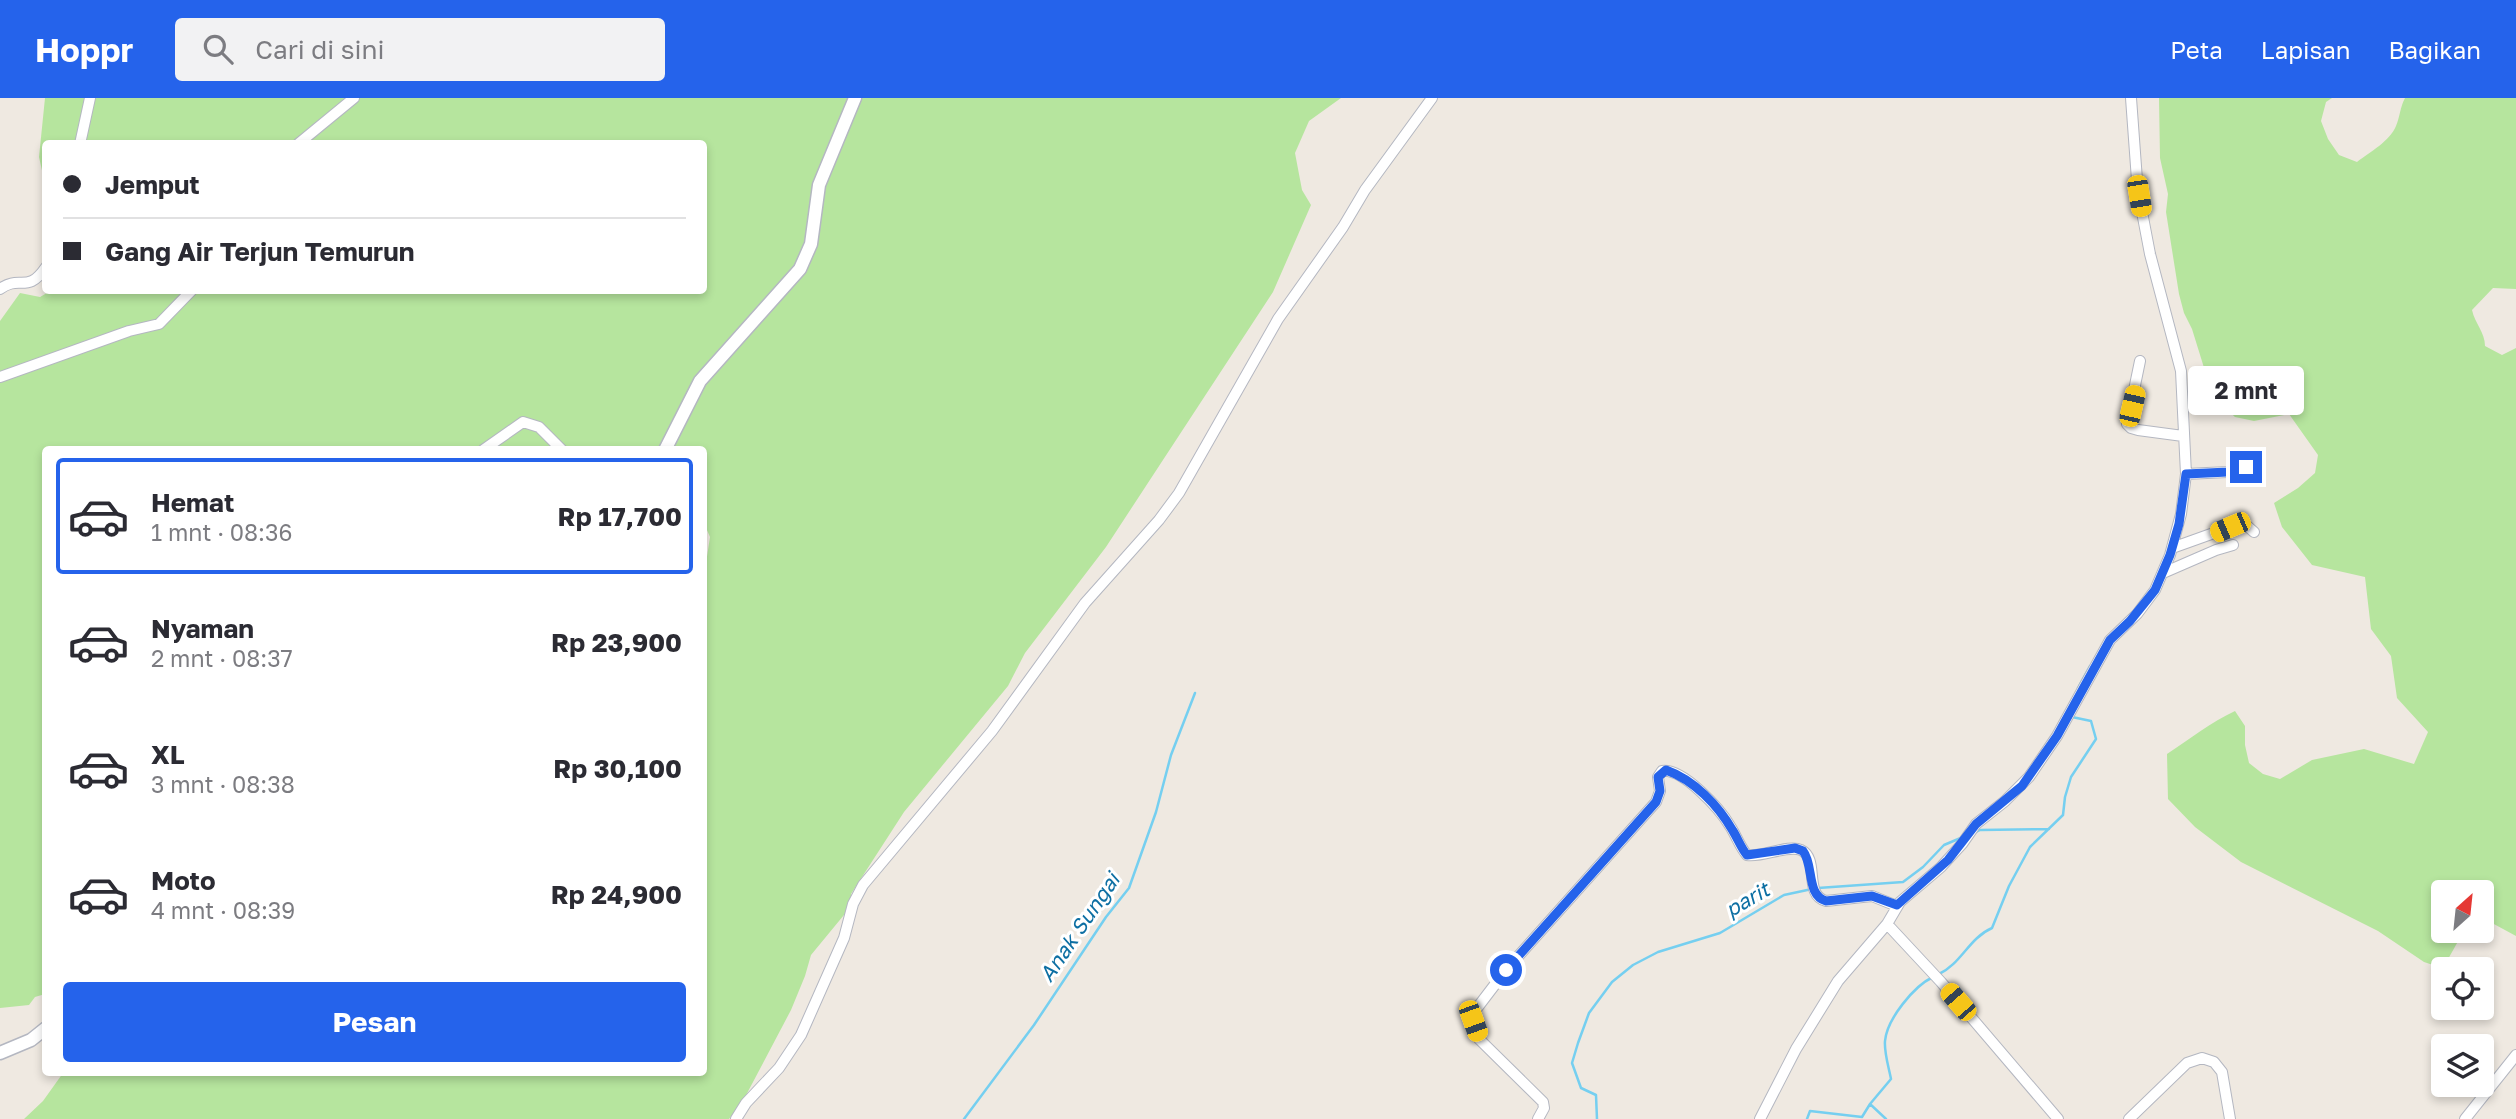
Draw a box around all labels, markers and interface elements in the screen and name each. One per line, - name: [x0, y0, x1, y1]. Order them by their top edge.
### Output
- search box: [175, 18, 665, 81]
- text: Hoppr: [35, 30, 133, 69]
- icon: search: [199, 30, 237, 68]
- text: Cari di sini: [255, 34, 385, 65]
- text: Peta: [2170, 35, 2223, 64]
- text: Lapisan: [2261, 35, 2351, 64]
- text: Bagikan: [2389, 35, 2481, 64]
- text: Jemput: [105, 169, 200, 200]
- car: [2126, 174, 2153, 218]
- text: Gang Air Terjun Temurun: [105, 236, 414, 267]
- callout: 2 mnt: [2188, 366, 2304, 414]
- text: 2 mnt: [2214, 376, 2278, 404]
- car: [2118, 383, 2147, 429]
- route end: [2230, 451, 2262, 483]
- icon: car: [67, 485, 130, 548]
- text: Hemat: [151, 487, 234, 518]
- text: Rp 17,700: [558, 501, 682, 532]
- car: [2207, 509, 2254, 545]
- text: 1 mnt · 08:36: [151, 518, 292, 546]
- icon: car: [67, 611, 130, 674]
- text: Nyaman: [151, 613, 254, 644]
- text: Rp 23,900: [551, 627, 682, 658]
- text: 2 mnt · 08:37: [151, 644, 293, 672]
- icon: car: [67, 737, 130, 800]
- text: XL: [151, 739, 185, 770]
- text: Rp 30,100: [553, 753, 682, 784]
- text: 3 mnt · 08:38: [151, 770, 295, 798]
- icon: car: [67, 863, 130, 926]
- text: Moto: [151, 865, 216, 896]
- water label: Anak Sungai: [1033, 866, 1126, 986]
- water label: parit: [1720, 875, 1776, 922]
- text: Rp 24,900: [551, 879, 682, 910]
- north arrow: [2431, 880, 2494, 943]
- map controls: [2431, 880, 2494, 1097]
- text: 4 mnt · 08:39: [151, 896, 295, 924]
- route start: [1490, 954, 1522, 986]
- button: locate: [2431, 957, 2494, 1020]
- car: [1937, 979, 1980, 1025]
- button: Pesan: [63, 982, 686, 1062]
- car: [1456, 998, 1491, 1044]
- button: layers: [2431, 1034, 2494, 1097]

